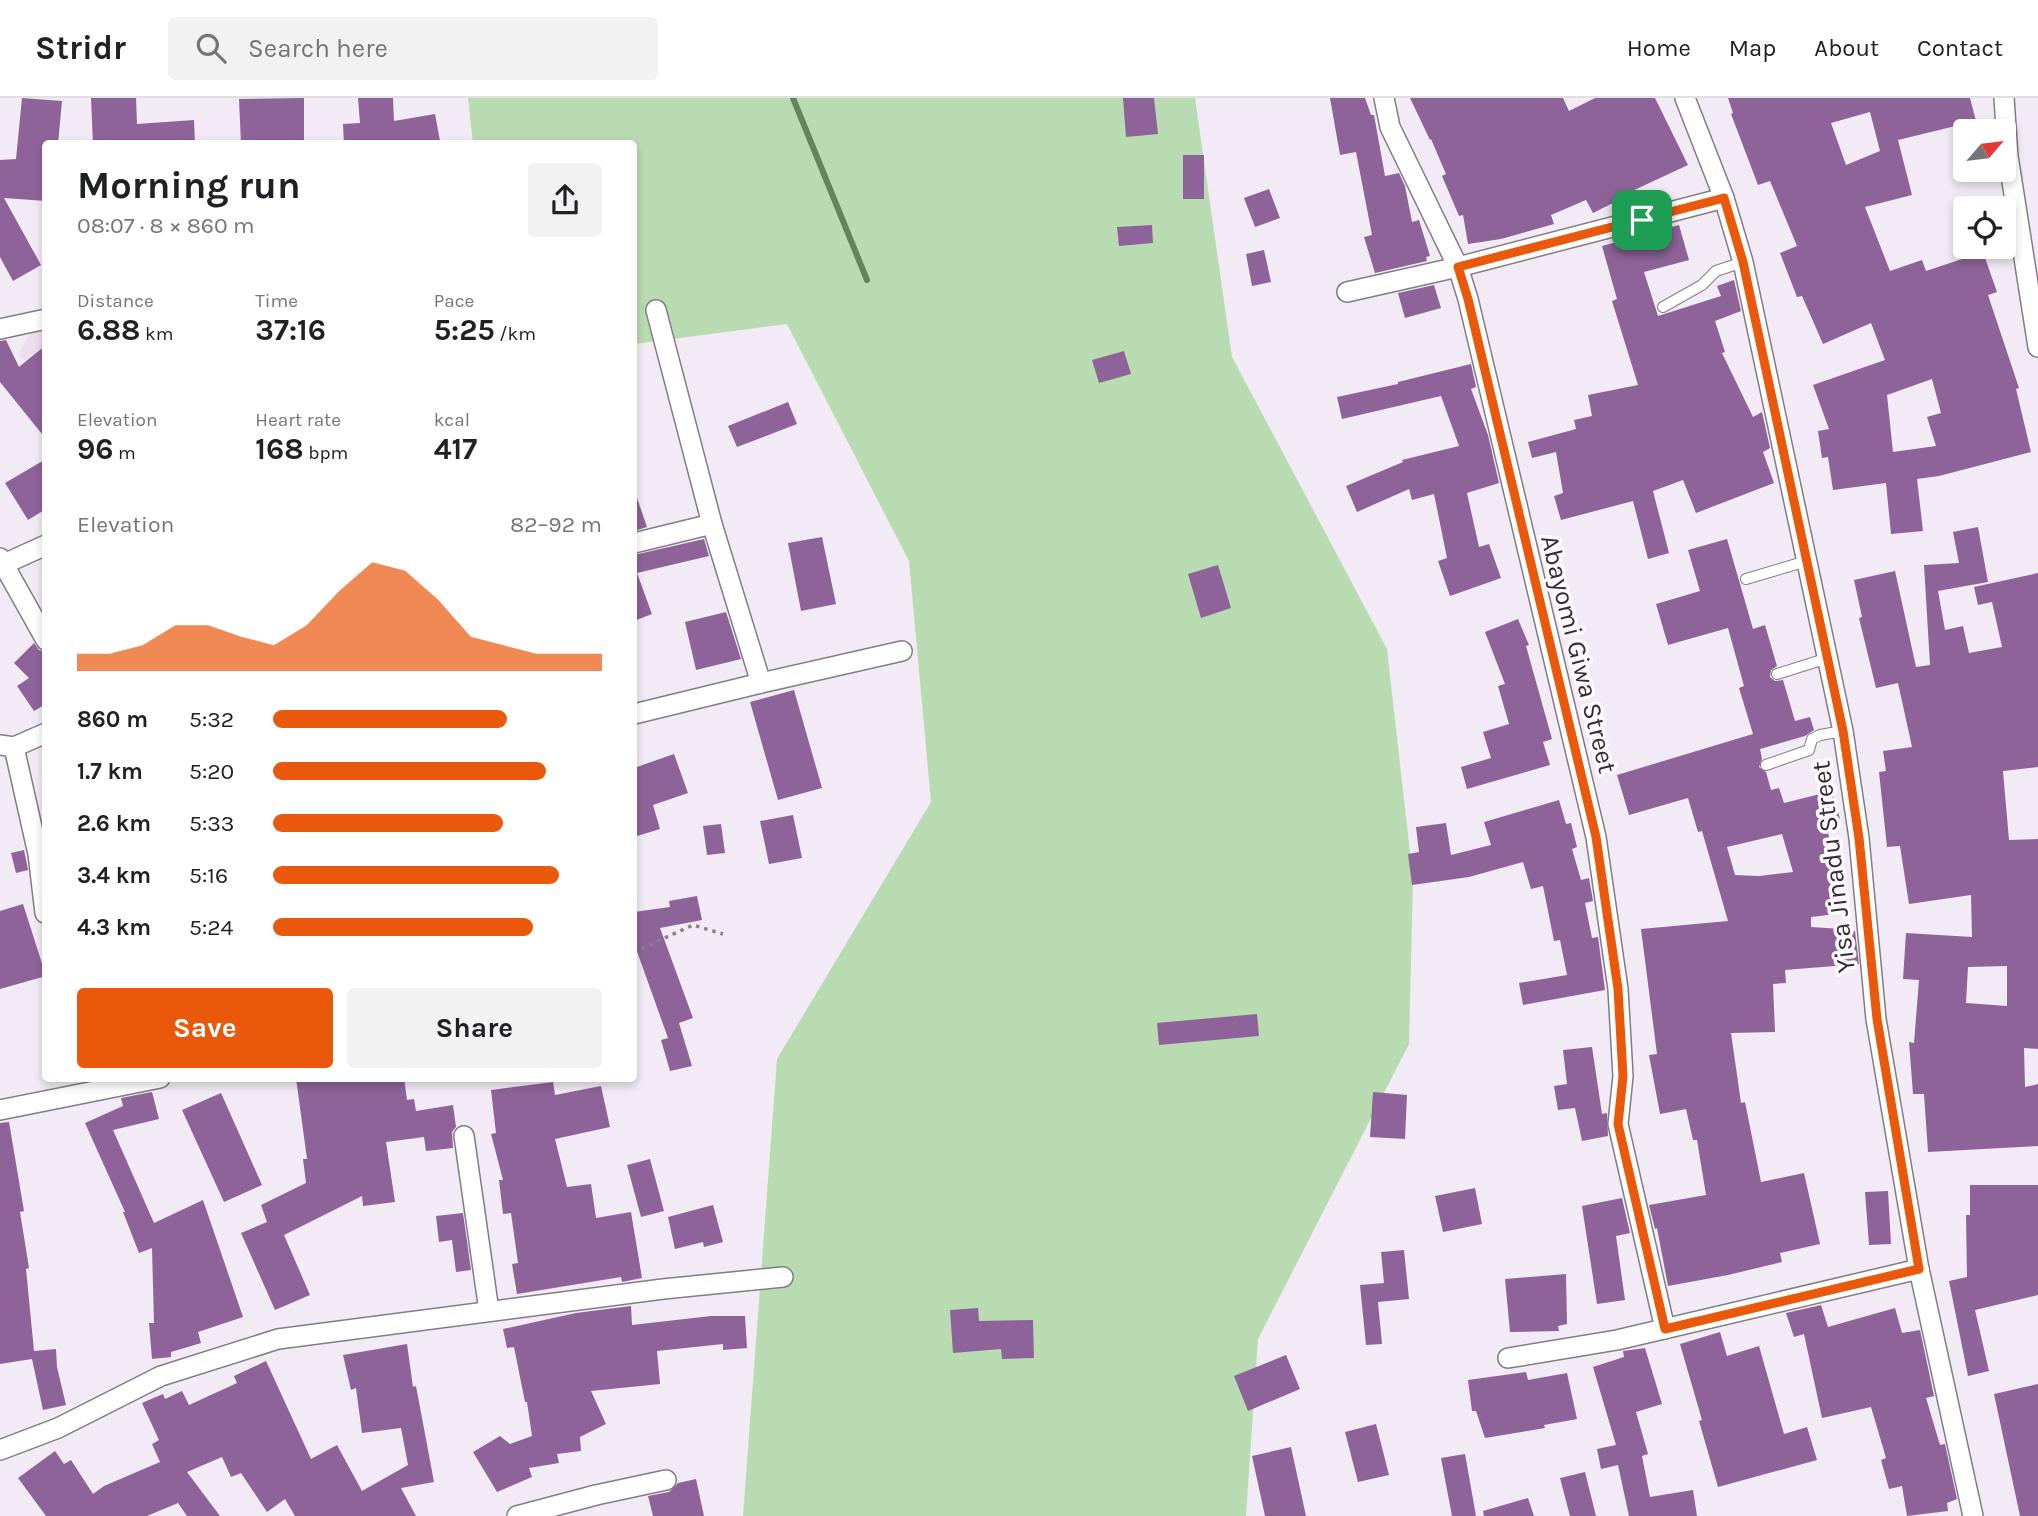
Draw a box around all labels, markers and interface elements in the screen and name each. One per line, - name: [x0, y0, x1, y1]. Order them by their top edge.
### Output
- search box: [168, 17, 658, 80]
- text: Stridr: [35, 29, 126, 67]
- icon: search: [192, 29, 230, 67]
- text: Search here: [248, 33, 388, 64]
- text: Home: [1627, 34, 1691, 62]
- text: Map: [1729, 34, 1776, 62]
- text: About: [1814, 34, 1879, 62]
- text: Contact: [1917, 34, 2003, 62]
- north arrow: [1953, 119, 2016, 182]
- map controls: [1953, 119, 2016, 259]
- text: Morning run: [77, 163, 301, 208]
- button: share: [528, 163, 602, 237]
- pin: [1612, 190, 1672, 250]
- button: locate: [1953, 196, 2016, 259]
- icon: arrive: [1623, 201, 1661, 239]
- text: 08:07 · 8 × 860 m: [77, 212, 255, 239]
- text: Distance: [77, 290, 154, 312]
- text: Time: [255, 290, 298, 312]
- text: Pace: [434, 290, 474, 312]
- text: 6.88: [77, 312, 140, 348]
- text: 37:16: [255, 312, 326, 348]
- text: 5:25: [434, 312, 495, 348]
- text: km: [140, 323, 173, 345]
- text: /km: [495, 323, 536, 345]
- text: Elevation: [77, 409, 157, 431]
- text: Heart rate: [255, 409, 341, 431]
- text: kcal: [434, 409, 470, 431]
- text: 96: [77, 431, 114, 467]
- text: 168: [255, 431, 304, 467]
- text: 417: [434, 431, 477, 467]
- text: m: [114, 442, 136, 464]
- text: bpm: [304, 442, 348, 464]
- text: Elevation: [77, 511, 174, 538]
- text: 82–92 m: [510, 511, 602, 538]
- street label: Abayomi Giwa Street: [1534, 532, 1623, 777]
- text: 860 m: [77, 706, 148, 733]
- text: 5:32: [189, 706, 234, 733]
- text: 1.7 km: [77, 758, 143, 785]
- text: 5:20: [189, 758, 234, 785]
- street label: Yisa Jinadu Street: [1805, 759, 1862, 975]
- text: 2.6 km: [77, 810, 151, 837]
- text: 5:33: [189, 810, 234, 837]
- text: 3.4 km: [77, 862, 151, 889]
- text: 5:16: [189, 862, 228, 889]
- text: 4.3 km: [77, 914, 151, 941]
- text: 5:24: [189, 914, 233, 941]
- button: Save: [77, 988, 333, 1068]
- button: Share: [347, 988, 602, 1068]

